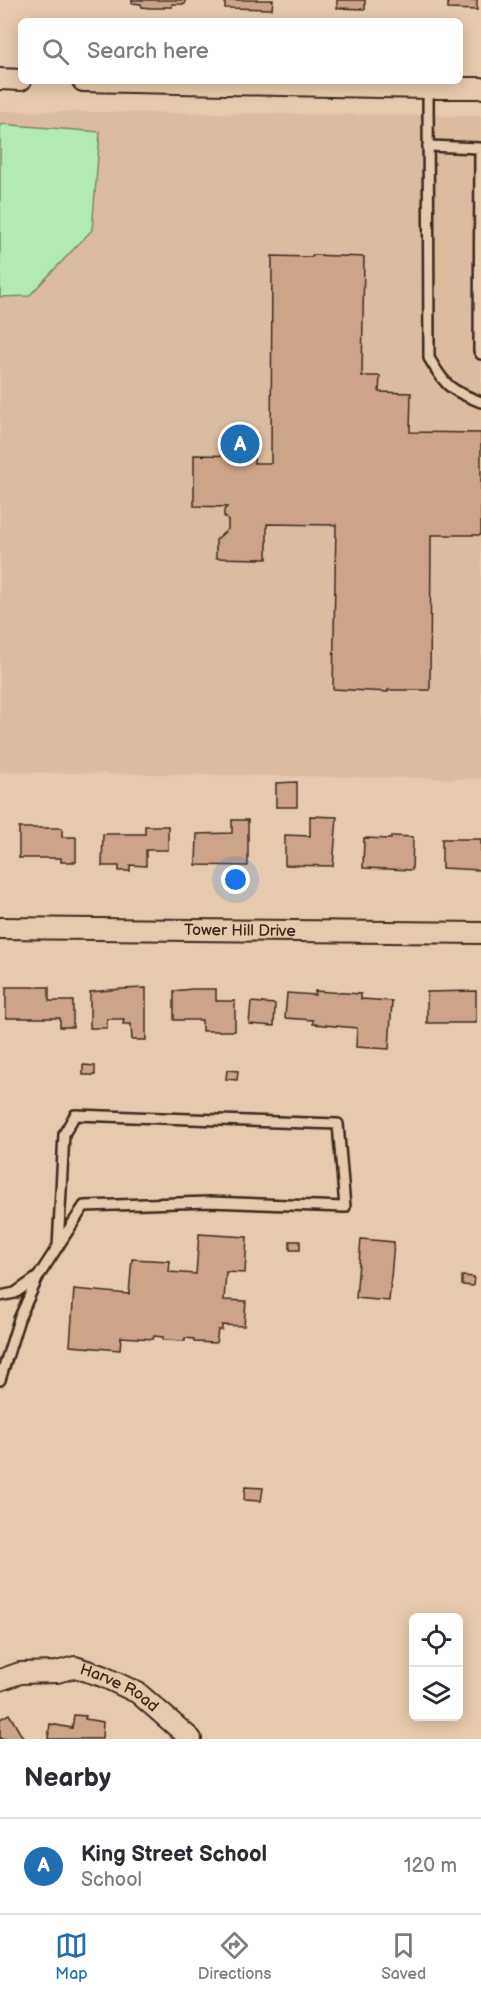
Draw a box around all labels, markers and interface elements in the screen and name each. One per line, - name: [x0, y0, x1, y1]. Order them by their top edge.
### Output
- search box: [18, 18, 463, 84]
- icon: search: [39, 35, 72, 68]
- text: Search here: [87, 38, 209, 65]
- pin: A: [220, 422, 260, 466]
- your location: [221, 865, 250, 894]
- street label: Tower Hill Drive: [184, 920, 296, 941]
- map controls: [409, 1613, 463, 1721]
- button: locate: [409, 1613, 463, 1667]
- street label: Harve Road: [78, 1660, 162, 1716]
- button: layers: [409, 1667, 463, 1721]
- text: Nearby: [24, 1763, 111, 1794]
- text: King Street School: [81, 1841, 267, 1868]
- text: A: [37, 1854, 50, 1878]
- text: 120 m: [404, 1854, 457, 1878]
- text: School: [81, 1868, 142, 1892]
- tab: Map: [55, 1929, 88, 1984]
- tab: Directions: [198, 1929, 271, 1984]
- tab: Saved: [381, 1929, 426, 1984]

